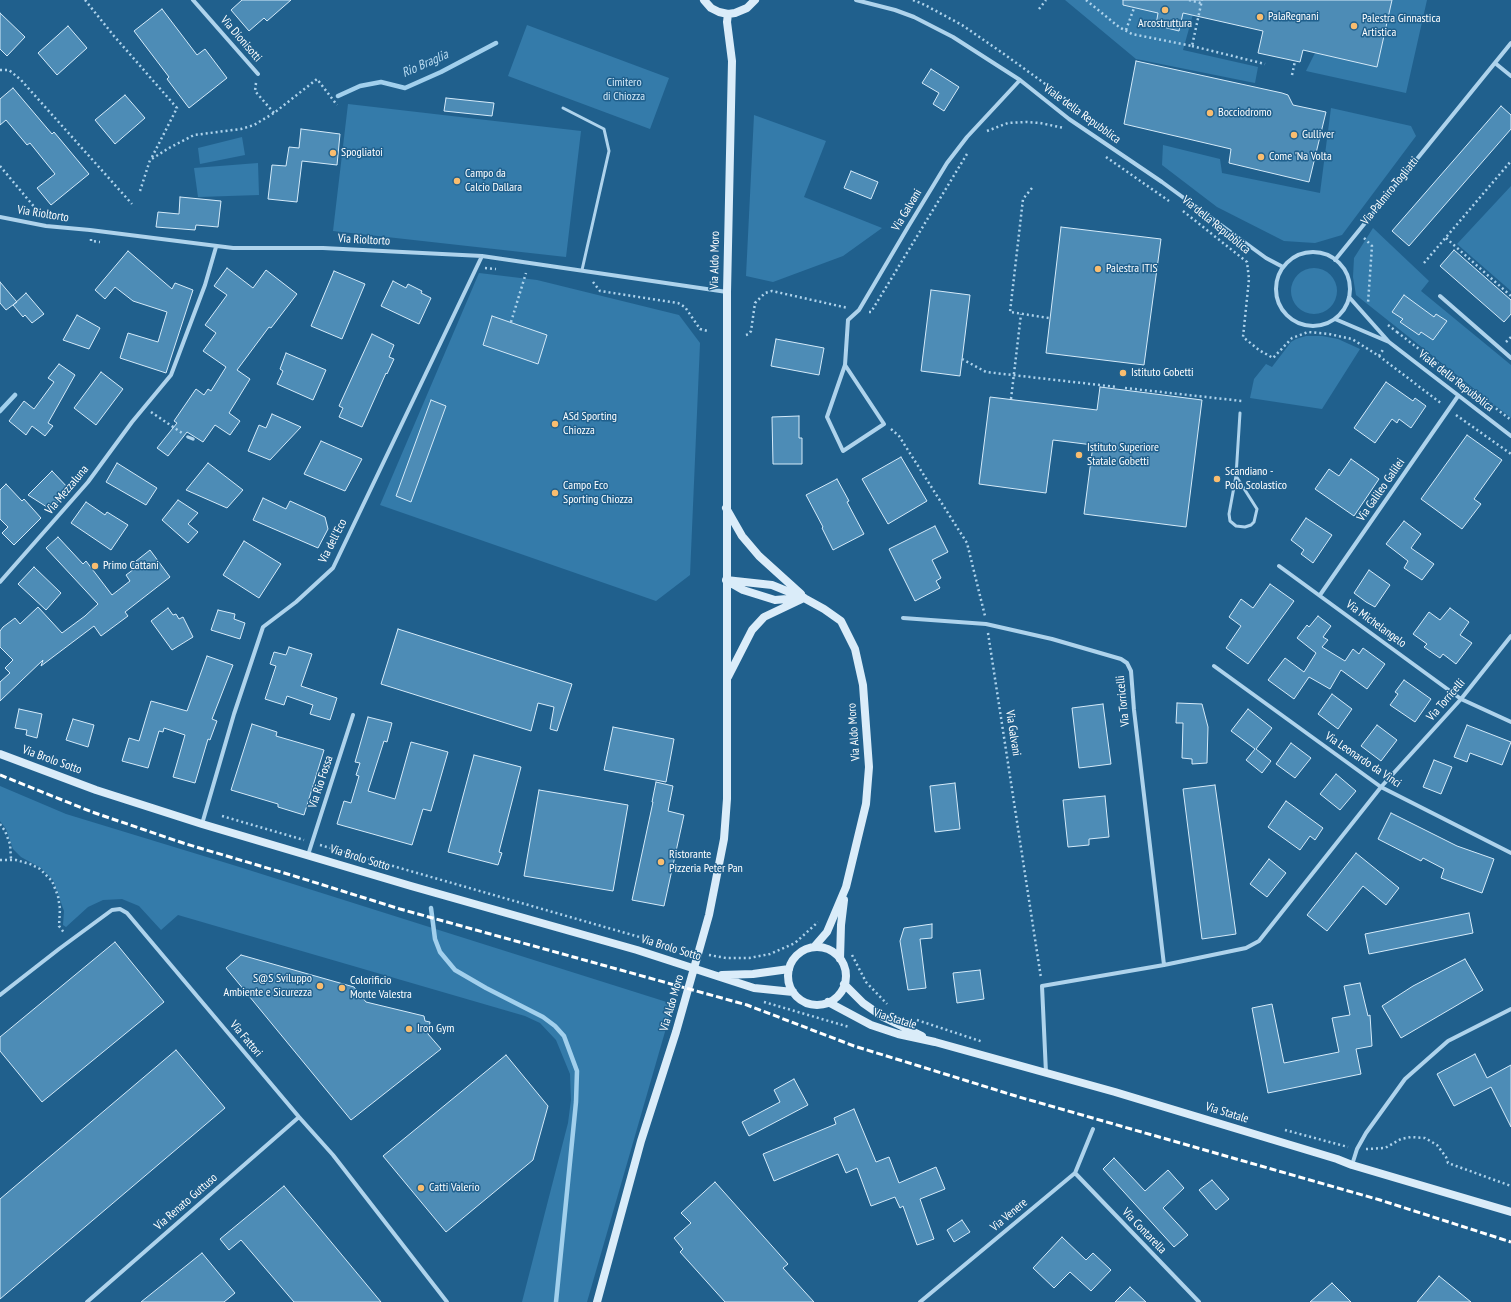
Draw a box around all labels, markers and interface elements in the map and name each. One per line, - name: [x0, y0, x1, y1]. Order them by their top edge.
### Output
- marker: Arcostruttura: [1160, 5, 1170, 15]
- place label: PalaRegnani: [1268, 10, 1319, 24]
- marker: PalaRegnani: [1255, 12, 1265, 22]
- place label: Palestra Ginnastica Artistica: [1362, 12, 1441, 40]
- street label: Via Dionisotti: [217, 13, 265, 65]
- place label: Arcostruttura: [1138, 17, 1192, 31]
- marker: Palestra Ginnastica Artistica: [1349, 21, 1359, 31]
- water label: Rio Braglia: [399, 47, 451, 81]
- park label: Cimitero di Chiozza: [603, 76, 645, 104]
- street label: Viale della Repubblica: [1041, 81, 1123, 147]
- place label: Bocciodromo: [1218, 106, 1272, 120]
- marker: Bocciodromo: [1205, 108, 1215, 118]
- place label: Gulliver: [1302, 128, 1334, 142]
- marker: Gulliver: [1289, 130, 1299, 140]
- place label: Spogliatoi: [341, 146, 383, 160]
- marker: Spogliatoi: [328, 148, 338, 158]
- place label: Come 'Na Volta: [1269, 150, 1332, 164]
- marker: Come 'Na Volta: [1256, 152, 1266, 162]
- street label: Via Palmiro Togliatti: [1358, 154, 1422, 228]
- place label: Campo da Calcio Dallara: [465, 167, 522, 195]
- marker: Campo da Calcio Dallara: [452, 176, 462, 186]
- street label: Via Galvani: [889, 186, 925, 234]
- street label: Via della Repubblica: [1179, 193, 1253, 257]
- street label: Via Rioltorto: [16, 203, 70, 225]
- street label: Via Rioltorto: [338, 231, 390, 249]
- street label: Via Aldo Moro: [707, 231, 723, 289]
- place label: Palestra ITIS: [1106, 262, 1158, 276]
- marker: Palestra ITIS: [1093, 264, 1103, 274]
- street label: Viale della Repubblica: [1415, 347, 1497, 415]
- place label: Istituto Gobetti: [1131, 366, 1194, 380]
- marker: Istituto Gobetti: [1118, 368, 1128, 378]
- place label: ASd Sporting Chiozza: [563, 410, 617, 438]
- marker: ASd Sporting Chiozza: [550, 419, 560, 429]
- place label: Istituto Superiore Statale Gobetti: [1087, 441, 1159, 469]
- marker: Istituto Superiore Statale Gobetti: [1074, 450, 1084, 460]
- street label: Via Galileo Galilei: [1354, 456, 1408, 524]
- street label: Via Mezzaluna: [42, 463, 92, 517]
- place label: Scandiano - Polo Scolastico: [1225, 465, 1287, 493]
- marker: Scandiano - Polo Scolastico: [1212, 474, 1222, 484]
- place label: Campo Eco Sporting Chiozza: [563, 479, 633, 507]
- marker: Campo Eco Sporting Chiozza: [550, 488, 560, 498]
- street label: Via dell'Eco: [316, 516, 350, 566]
- place label: Primo Cattani: [103, 559, 159, 573]
- marker: Primo Cattani: [90, 561, 100, 571]
- street label: Via Michelangelo: [1343, 597, 1409, 651]
- street label: Via Torricelli: [1113, 675, 1133, 727]
- street label: Via Torricelli: [1424, 676, 1468, 724]
- street label: Via Aldo Moro: [845, 702, 863, 762]
- street label: Via Galvani: [1002, 709, 1024, 757]
- street label: Via Leonardo da Vinci: [1322, 729, 1404, 791]
- street label: Via Brolo Sotto: [20, 743, 84, 777]
- street label: Via Rio Fossa: [306, 754, 336, 810]
- street label: Via Brolo Sotto: [328, 842, 392, 874]
- place label: Ristorante Pizzeria Peter Pan: [669, 848, 743, 876]
- marker: Ristorante Pizzeria Peter Pan: [656, 857, 666, 867]
- street label: Via Brolo Sotto: [639, 932, 703, 964]
- place label: S@S Sviluppo Ambiente e Sicurezza: [223, 972, 312, 1000]
- street label: Via Aldo Moro: [657, 973, 687, 1033]
- place label: Colorificio Monte Valestra: [350, 974, 412, 1002]
- marker: S@S Sviluppo Ambiente e Sicurezza: [315, 981, 325, 991]
- marker: Colorificio Monte Valestra: [337, 983, 347, 993]
- street label: Via Statale: [872, 1006, 918, 1032]
- street label: Via Fattori: [227, 1018, 265, 1060]
- place label: Iron Gym: [417, 1022, 454, 1036]
- marker: Iron Gym: [404, 1024, 414, 1034]
- street label: Via Statale: [1204, 1100, 1250, 1126]
- street label: Via Renato Guttuso: [151, 1171, 221, 1233]
- place label: Catti Valerio: [429, 1181, 480, 1195]
- marker: Catti Valerio: [416, 1183, 426, 1193]
- street label: Via Venere: [988, 1195, 1030, 1235]
- street label: Via Contarella: [1119, 1205, 1169, 1257]

